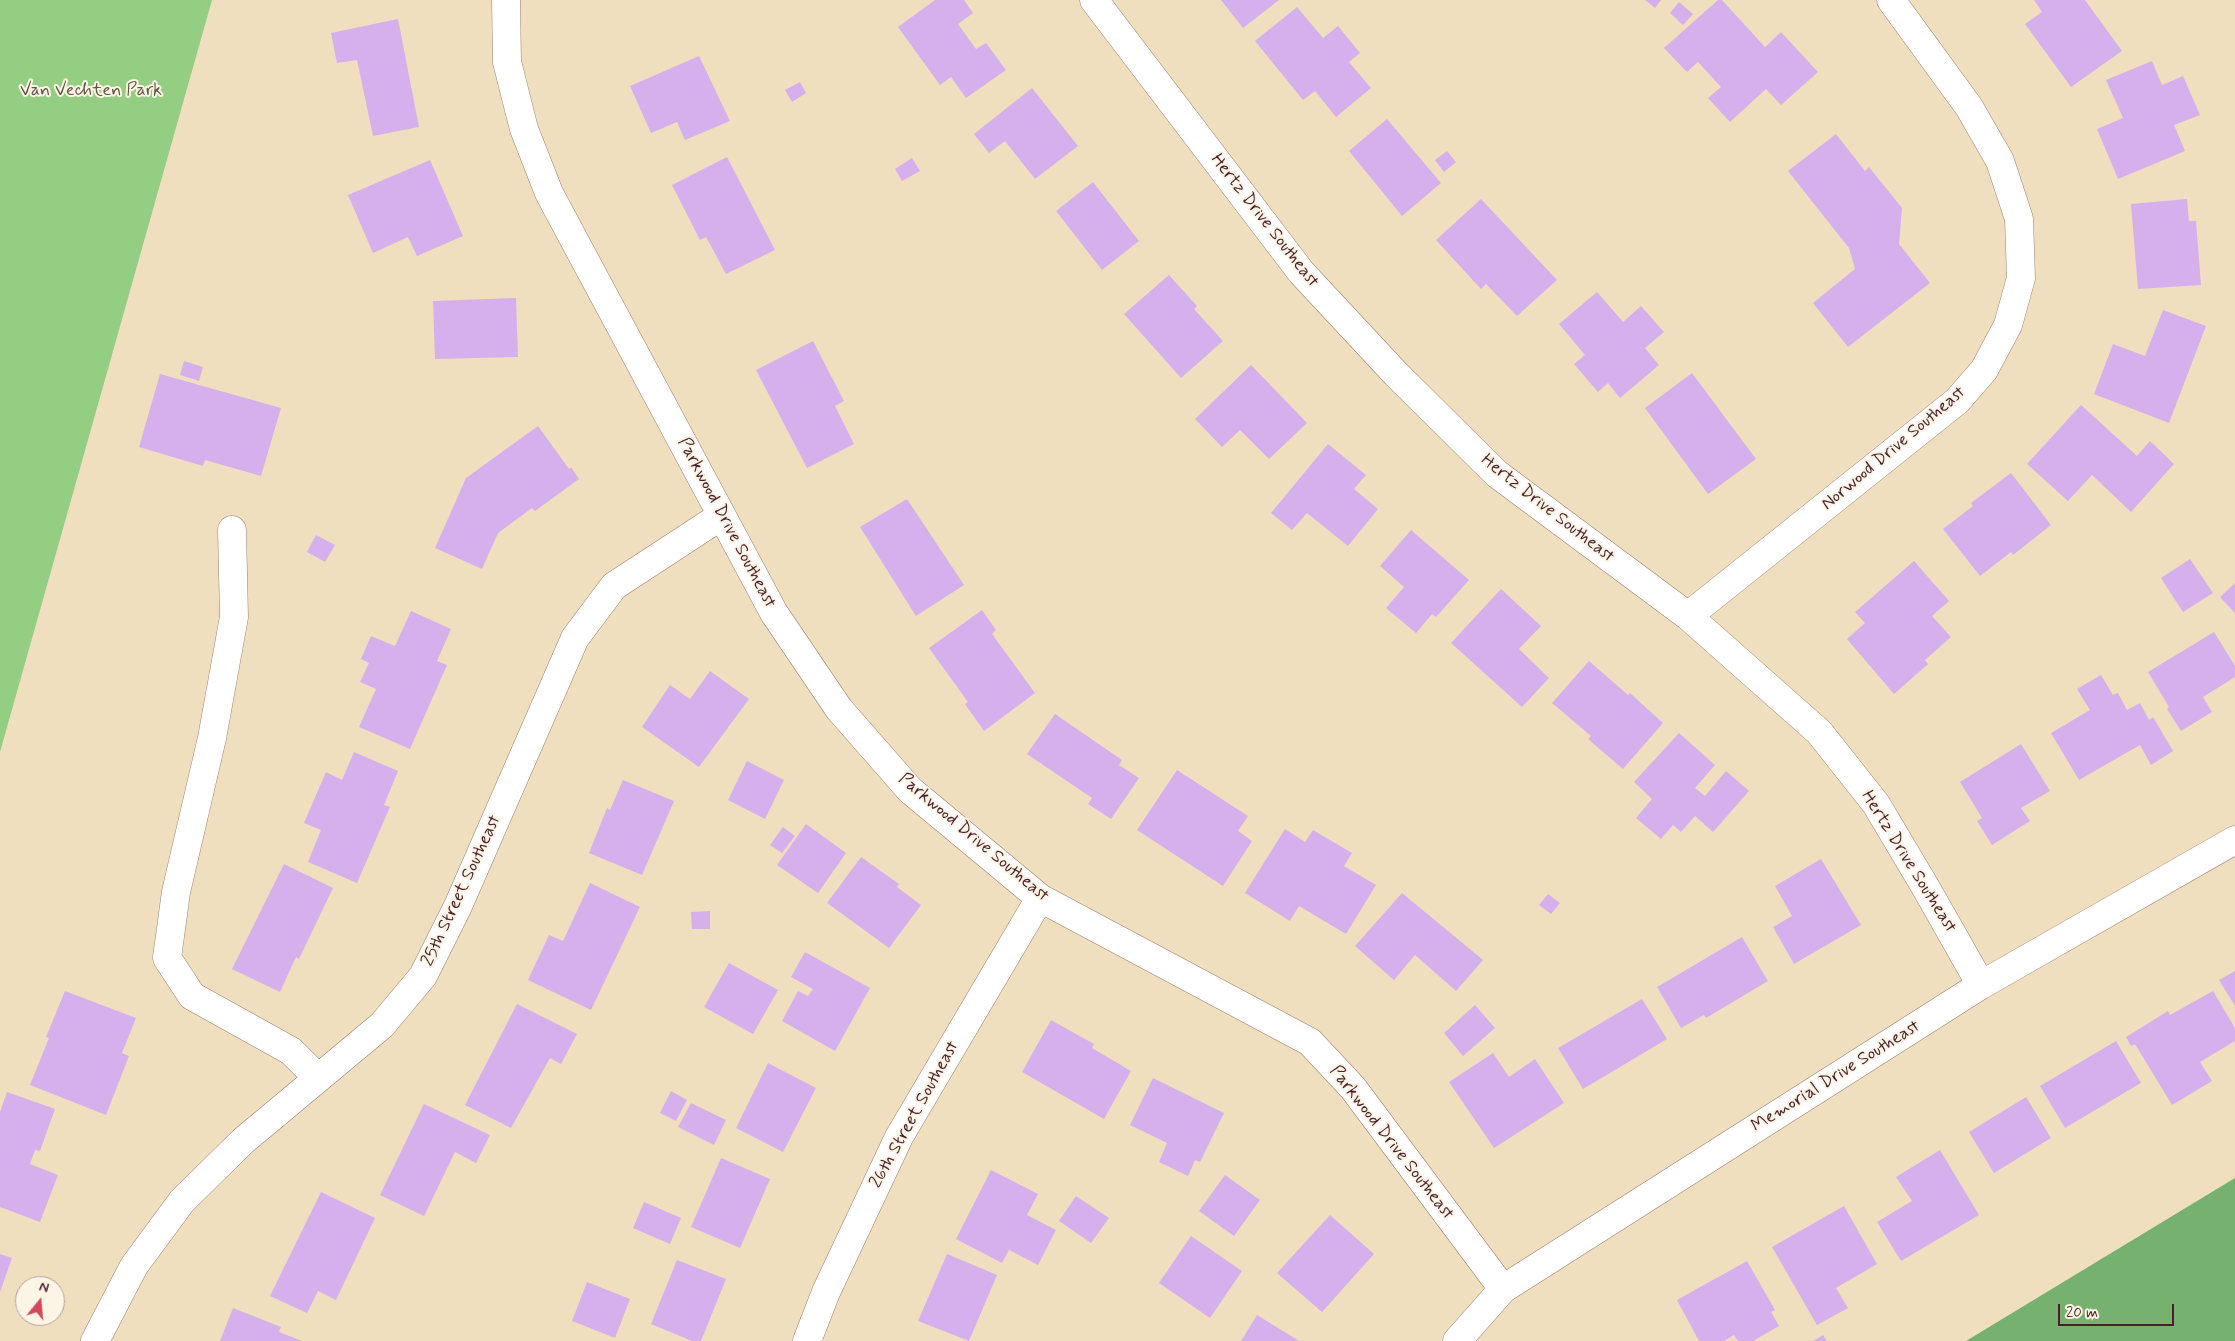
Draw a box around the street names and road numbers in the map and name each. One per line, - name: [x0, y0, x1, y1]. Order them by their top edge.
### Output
- street label: Hertz Drive Southeast: [1205, 150, 1323, 292]
- street label: Norwood Drive Southeast: [1818, 382, 1970, 516]
- street label: Parkwood Drive Southeast: [672, 434, 780, 612]
- street label: Hertz Drive Southeast: [1476, 450, 1618, 568]
- street label: Parkwood Drive Southeast: [893, 769, 1053, 907]
- street label: Hertz Drive Southeast: [1855, 787, 1961, 937]
- street label: 25th Street Southeast: [418, 812, 506, 970]
- street label: Memorial Drive Southeast: [1748, 1016, 1924, 1138]
- street label: 26th Street Southeast: [866, 1038, 964, 1192]
- street label: Parkwood Drive Southeast: [1324, 1062, 1458, 1224]

